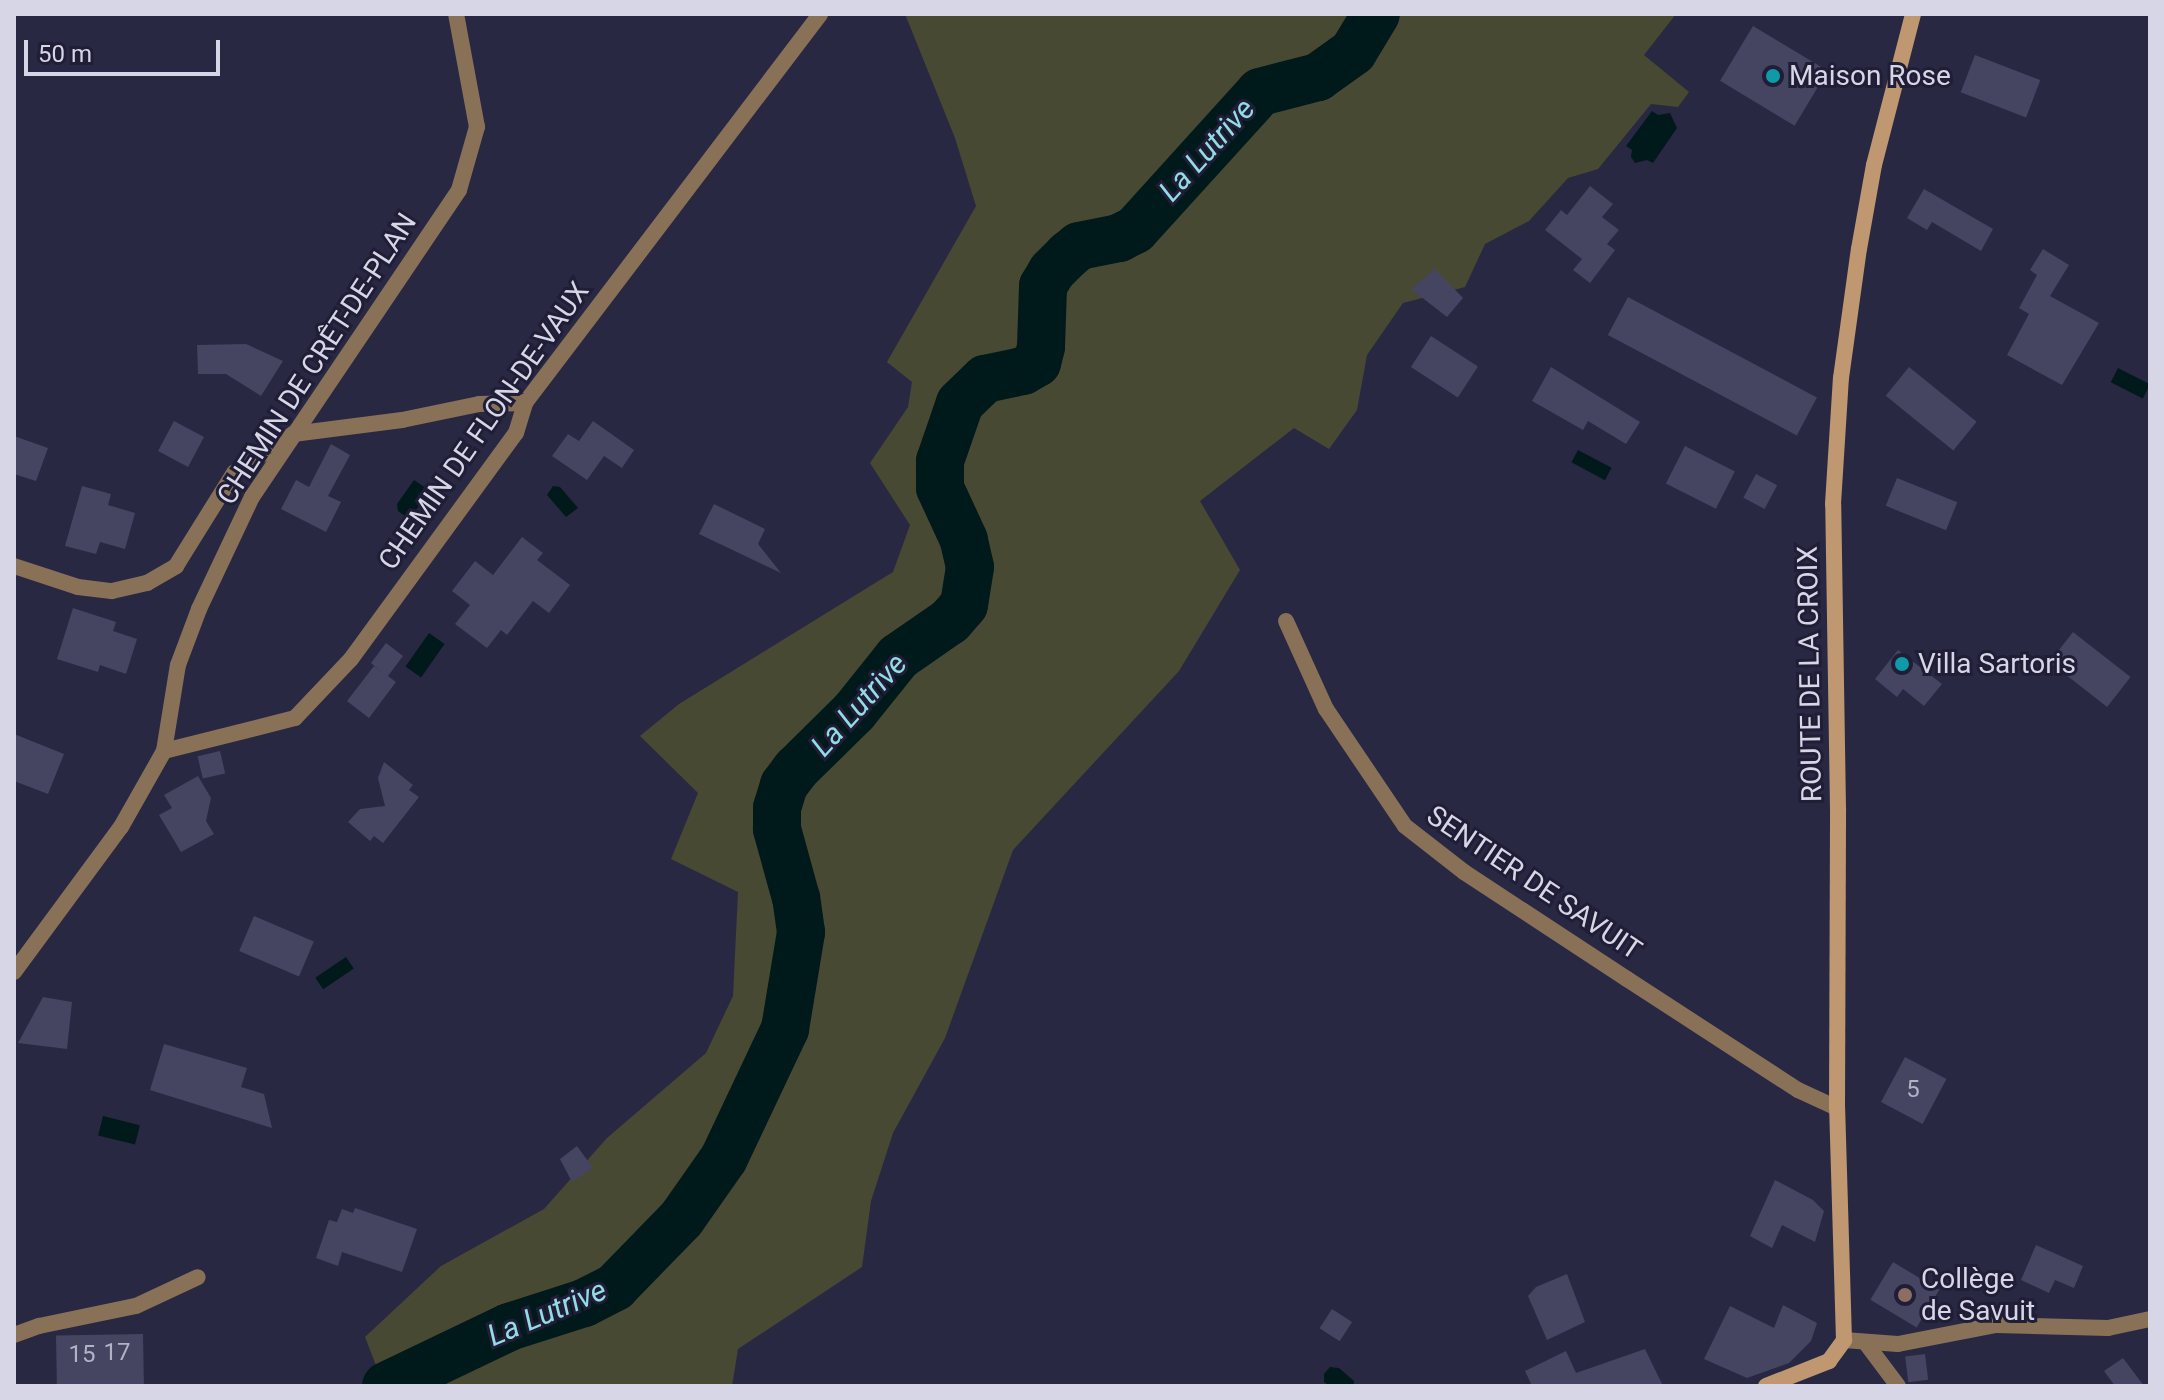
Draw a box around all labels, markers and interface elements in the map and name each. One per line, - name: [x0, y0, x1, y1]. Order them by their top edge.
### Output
- scale bar: [28, 24, 224, 74]
- text: 50 m: [38, 40, 92, 68]
- place label: Maison Rose: [1789, 59, 1951, 93]
- marker: Maison Rose: [1764, 67, 1782, 85]
- water label: La Lutrive: [1152, 91, 1262, 209]
- street label: CHEMIN DE CRÊT-DE-PLAN: [210, 207, 424, 511]
- street label: CHEMIN DE FLON-DE-VAUX: [372, 276, 596, 576]
- street label: ROUTE DE LA CROIX: [1791, 546, 1829, 802]
- water label: La Lutrive: [804, 646, 914, 764]
- place label: Villa Sartoris: [1918, 647, 2076, 681]
- marker: Villa Sartoris: [1893, 655, 1911, 673]
- street label: SENTIER DE SAVUIT: [1420, 799, 1648, 967]
- house number: 5: [1906, 1076, 1920, 1104]
- place label: Collège de Savuit: [1921, 1262, 2035, 1328]
- water label: La Lutrive: [482, 1272, 612, 1354]
- marker: Collège de Savuit: [1896, 1286, 1914, 1304]
- house number: 17: [104, 1339, 130, 1367]
- house number: 15: [69, 1341, 95, 1369]

